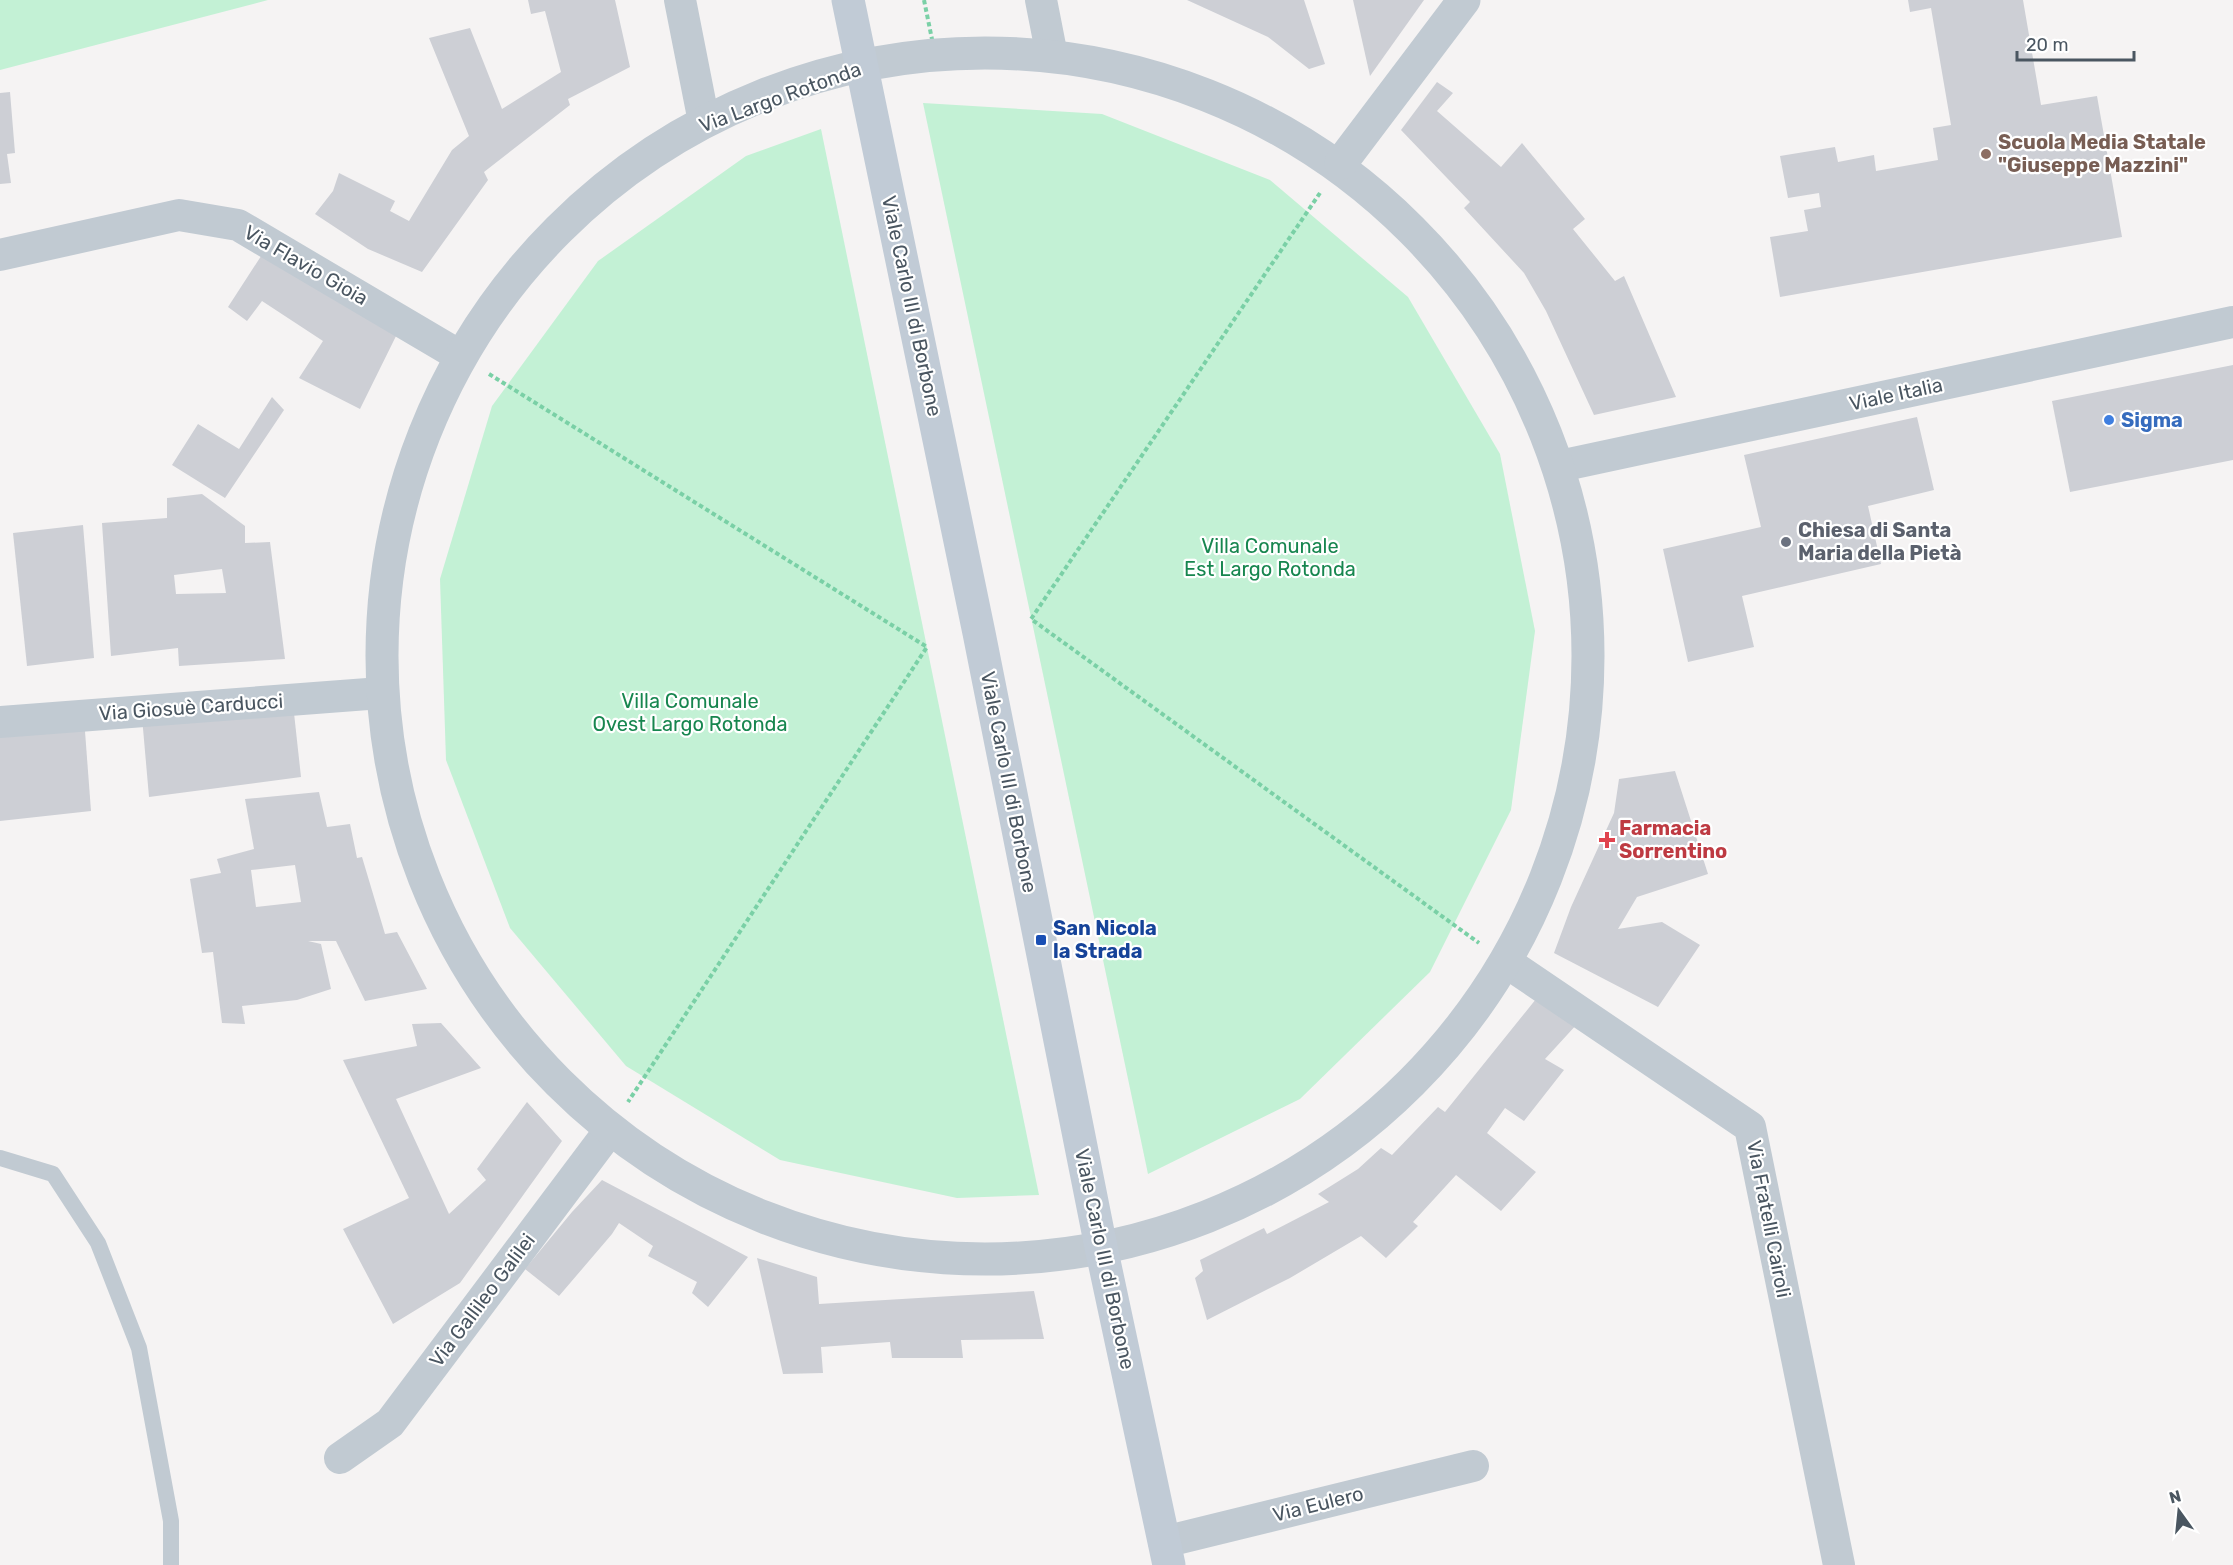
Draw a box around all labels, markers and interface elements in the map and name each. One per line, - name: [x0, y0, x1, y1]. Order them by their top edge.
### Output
- scale bar: [2017, 24, 2134, 62]
- text: 20 m: [2026, 34, 2068, 56]
- street label: Via Largo Rotonda: [696, 57, 864, 137]
- place label: Scuola Media Statale "Giuseppe Mazzini": [1998, 130, 2206, 177]
- marker: Scuola Media Statale "Giuseppe Mazzini": [1979, 147, 1993, 161]
- street label: Viale Carlo III di Borbone: [877, 193, 947, 419]
- street label: Via Flavio Gioia: [240, 220, 372, 310]
- street label: Viale Italia: [1847, 372, 1945, 416]
- place label: Sigma: [2121, 408, 2183, 432]
- marker: Sigma: [2102, 413, 2116, 427]
- place label: Chiesa di Santa Maria della Pietà: [1798, 518, 1961, 565]
- park label: Villa Comunale Est Largo Rotonda: [1184, 534, 1356, 581]
- marker: Chiesa di Santa Maria della Pietà: [1779, 535, 1793, 549]
- street label: Viale Carlo III di Borbone: [976, 669, 1042, 895]
- street label: Via Giosuè Carducci: [98, 689, 284, 725]
- park label: Villa Comunale Ovest Largo Rotonda: [592, 689, 788, 736]
- place label: Farmacia Sorrentino: [1619, 816, 1727, 863]
- marker: Farmacia Sorrentino: [1600, 833, 1614, 847]
- place label: San Nicola la Strada: [1053, 916, 1157, 963]
- marker: San Nicola la Strada: [1034, 933, 1048, 947]
- street label: Via Fratelli Cairoli: [1742, 1138, 1796, 1300]
- street label: Viale Carlo III di Borbone: [1070, 1146, 1140, 1372]
- street label: Via Gallileo Galilei: [424, 1229, 540, 1371]
- street label: Via Eulero: [1270, 1481, 1366, 1527]
- north arrow: [2149, 1481, 2209, 1541]
- text: N: [2167, 1486, 2183, 1508]

